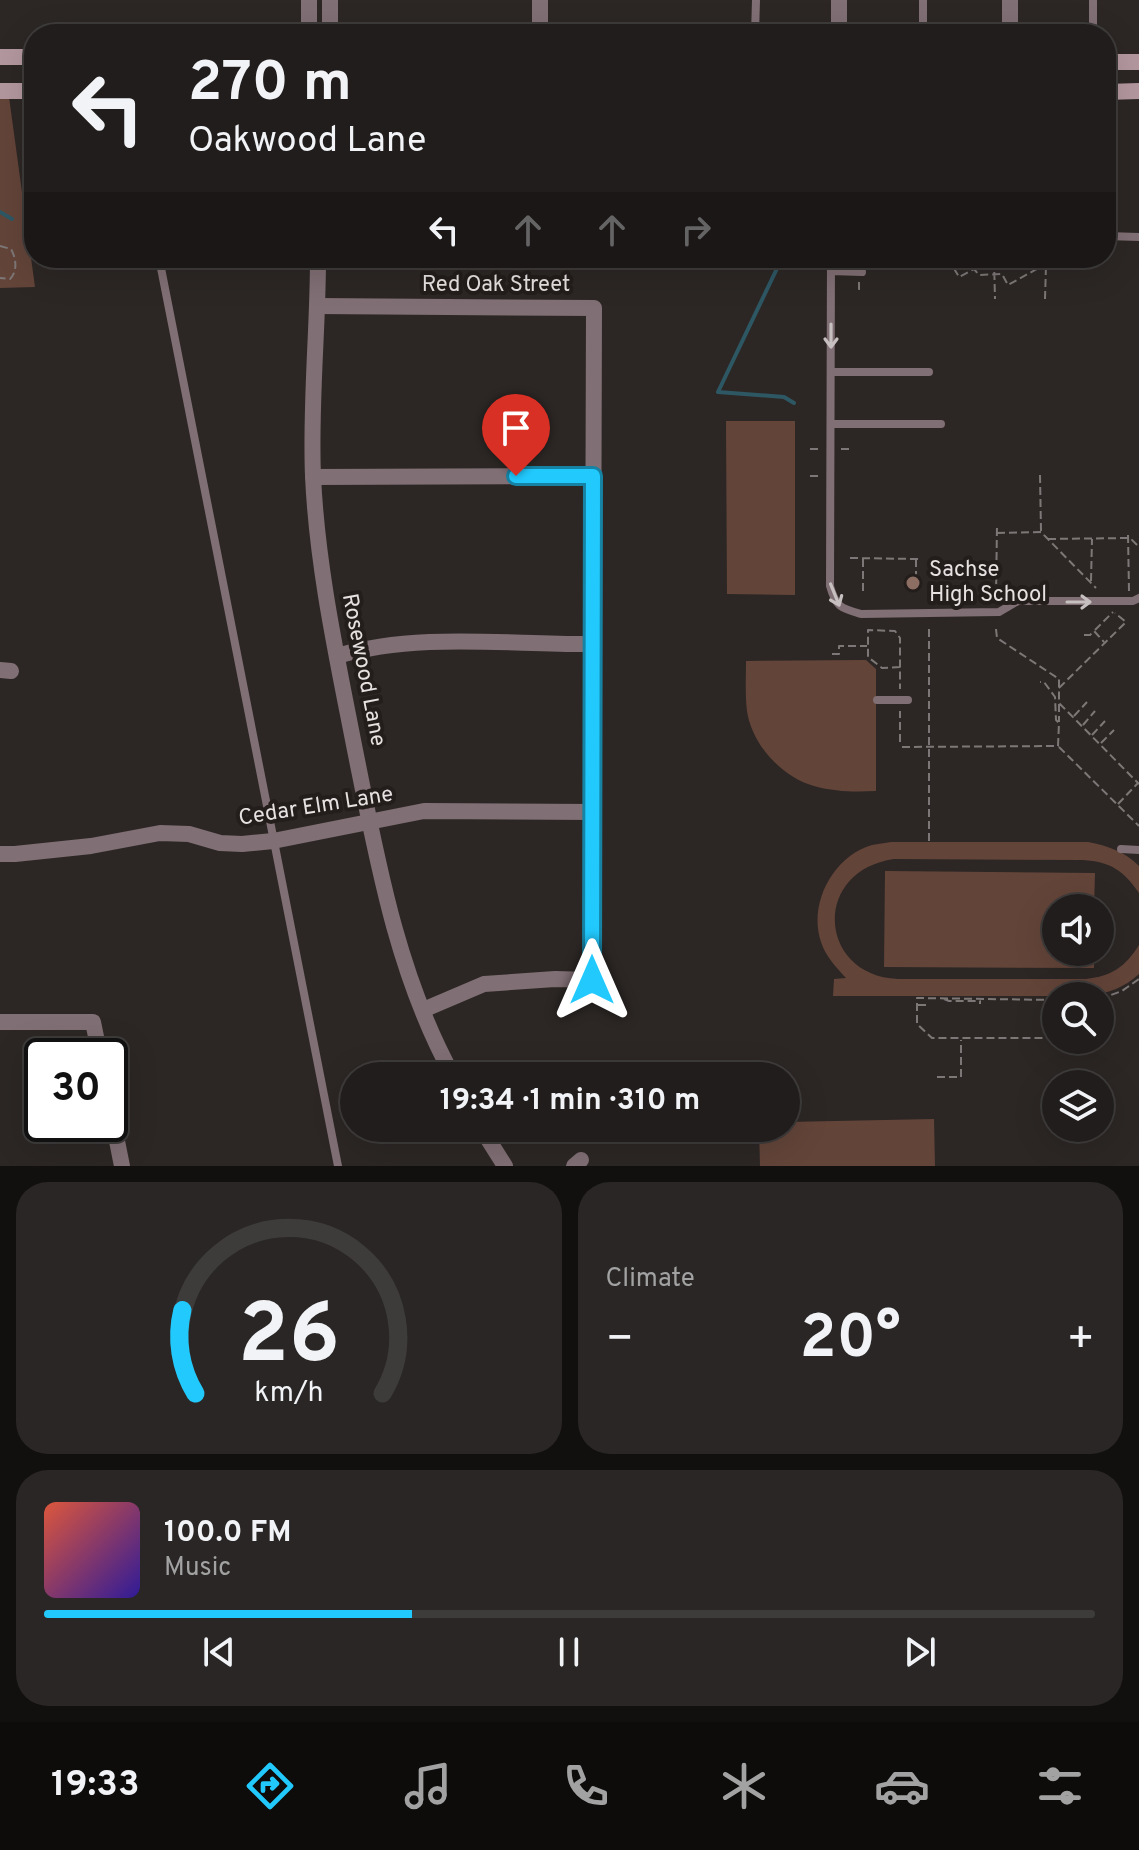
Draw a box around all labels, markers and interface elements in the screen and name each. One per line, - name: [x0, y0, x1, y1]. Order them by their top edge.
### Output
- text: 270 m: [188, 50, 352, 120]
- icon: left: [56, 56, 160, 160]
- text: Oakwood Lane: [188, 119, 426, 165]
- icon: left: [422, 208, 466, 252]
- icon: ahead: [506, 208, 550, 252]
- icon: ahead: [590, 208, 634, 252]
- icon: right: [674, 208, 718, 252]
- street label: Red Oak Street: [422, 272, 570, 299]
- one-way arrow: [823, 322, 839, 349]
- pin: [482, 394, 550, 476]
- icon: arrive: [494, 406, 538, 450]
- place label: Sachse High School: [929, 557, 1047, 609]
- marker: Sachse High School: [904, 574, 922, 592]
- one-way arrow: [829, 582, 843, 606]
- street label: Rosewood Lane: [335, 591, 391, 749]
- one-way arrow: [1065, 594, 1092, 609]
- street label: Cedar Elm Lane: [237, 781, 395, 833]
- map controls: [1042, 894, 1114, 1142]
- button: sound: [1042, 894, 1114, 966]
- position arrow: [550, 938, 634, 1022]
- button: search: [1042, 982, 1114, 1054]
- speed limit sign: 30: [24, 1038, 128, 1142]
- button: layers: [1042, 1070, 1114, 1142]
- text: 19:34 · 1 min · 310 m: [440, 1083, 700, 1120]
- text: Climate: [606, 1263, 695, 1296]
- text: 26: [238, 1287, 340, 1392]
- text: 20°: [800, 1303, 901, 1379]
- text: −: [606, 1313, 634, 1369]
- text: +: [1067, 1313, 1095, 1369]
- text: km/h: [254, 1376, 323, 1412]
- text: 100.0 FM: [164, 1515, 292, 1552]
- text: Music: [164, 1552, 231, 1585]
- icon: previous: [197, 1630, 241, 1674]
- icon: pause: [547, 1630, 591, 1674]
- icon: next: [898, 1630, 942, 1674]
- icon: directions: [242, 1758, 298, 1814]
- icon: music: [400, 1758, 456, 1814]
- icon: phone: [558, 1758, 614, 1814]
- icon: climate: [716, 1758, 772, 1814]
- icon: car: [874, 1758, 930, 1814]
- icon: filters: [1032, 1758, 1088, 1814]
- text: 19:33: [51, 1763, 139, 1809]

